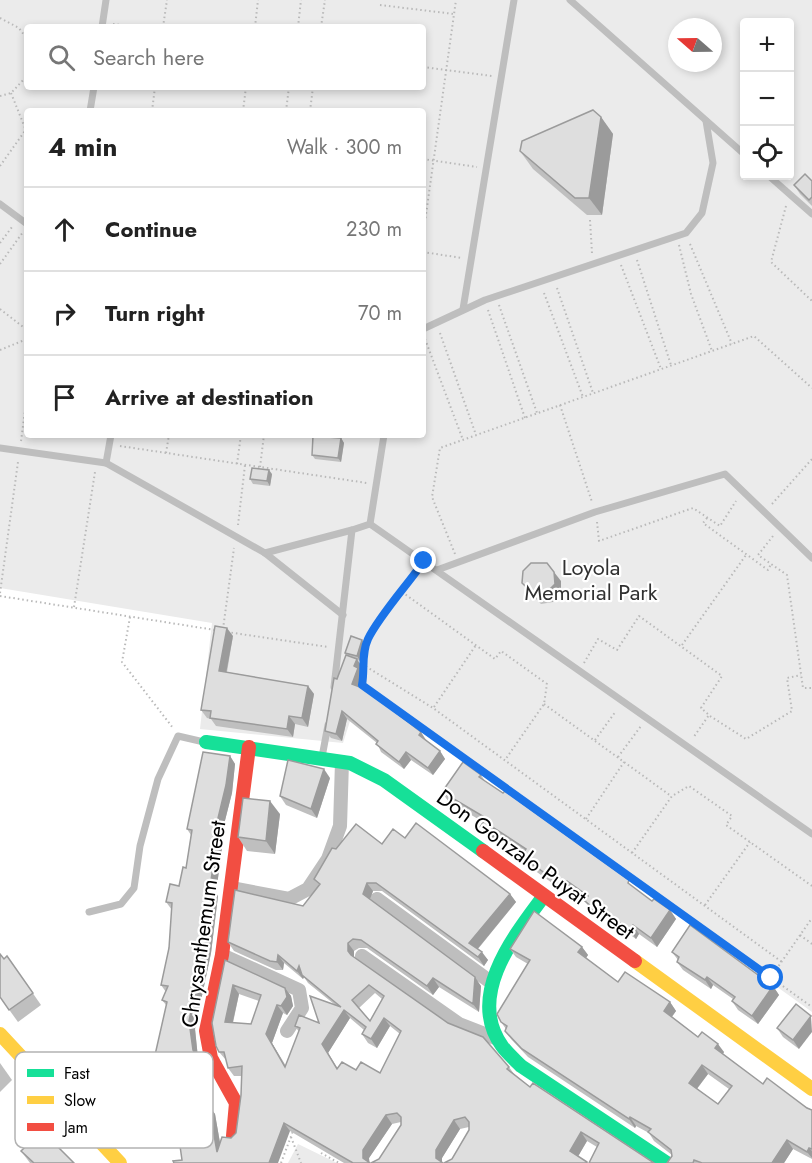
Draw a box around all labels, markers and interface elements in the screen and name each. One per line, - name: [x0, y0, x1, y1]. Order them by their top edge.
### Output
- north arrow: [668, 18, 722, 72]
- map controls: [740, 18, 794, 180]
- button: +: [740, 18, 794, 72]
- search box: [24, 24, 426, 90]
- icon: search: [45, 41, 78, 74]
- text: Search here: [93, 41, 204, 73]
- button: −: [740, 72, 794, 126]
- button: locate: [740, 126, 794, 180]
- text: 4 min: [48, 128, 117, 166]
- text: Walk · 300 m: [287, 133, 402, 162]
- icon: ahead: [48, 213, 81, 246]
- text: Continue: [105, 213, 197, 245]
- text: 230 m: [346, 215, 402, 244]
- icon: right: [48, 297, 81, 330]
- text: Turn right: [105, 297, 205, 329]
- text: 70 m: [358, 299, 402, 328]
- icon: arrive: [48, 381, 81, 414]
- text: Arrive at destination: [105, 381, 314, 413]
- route end: [410, 547, 436, 573]
- park label: Loyola Memorial Park: [524, 551, 658, 608]
- street label: Don Gonzalo Puyat Street: [430, 781, 642, 947]
- street label: Chrysanthemum Street: [173, 818, 233, 1030]
- route start: [757, 964, 783, 990]
- legend: [15, 1052, 213, 1148]
- text: Fast: [64, 1062, 90, 1085]
- text: Slow: [64, 1089, 96, 1112]
- text: Jam: [62, 1116, 88, 1139]

